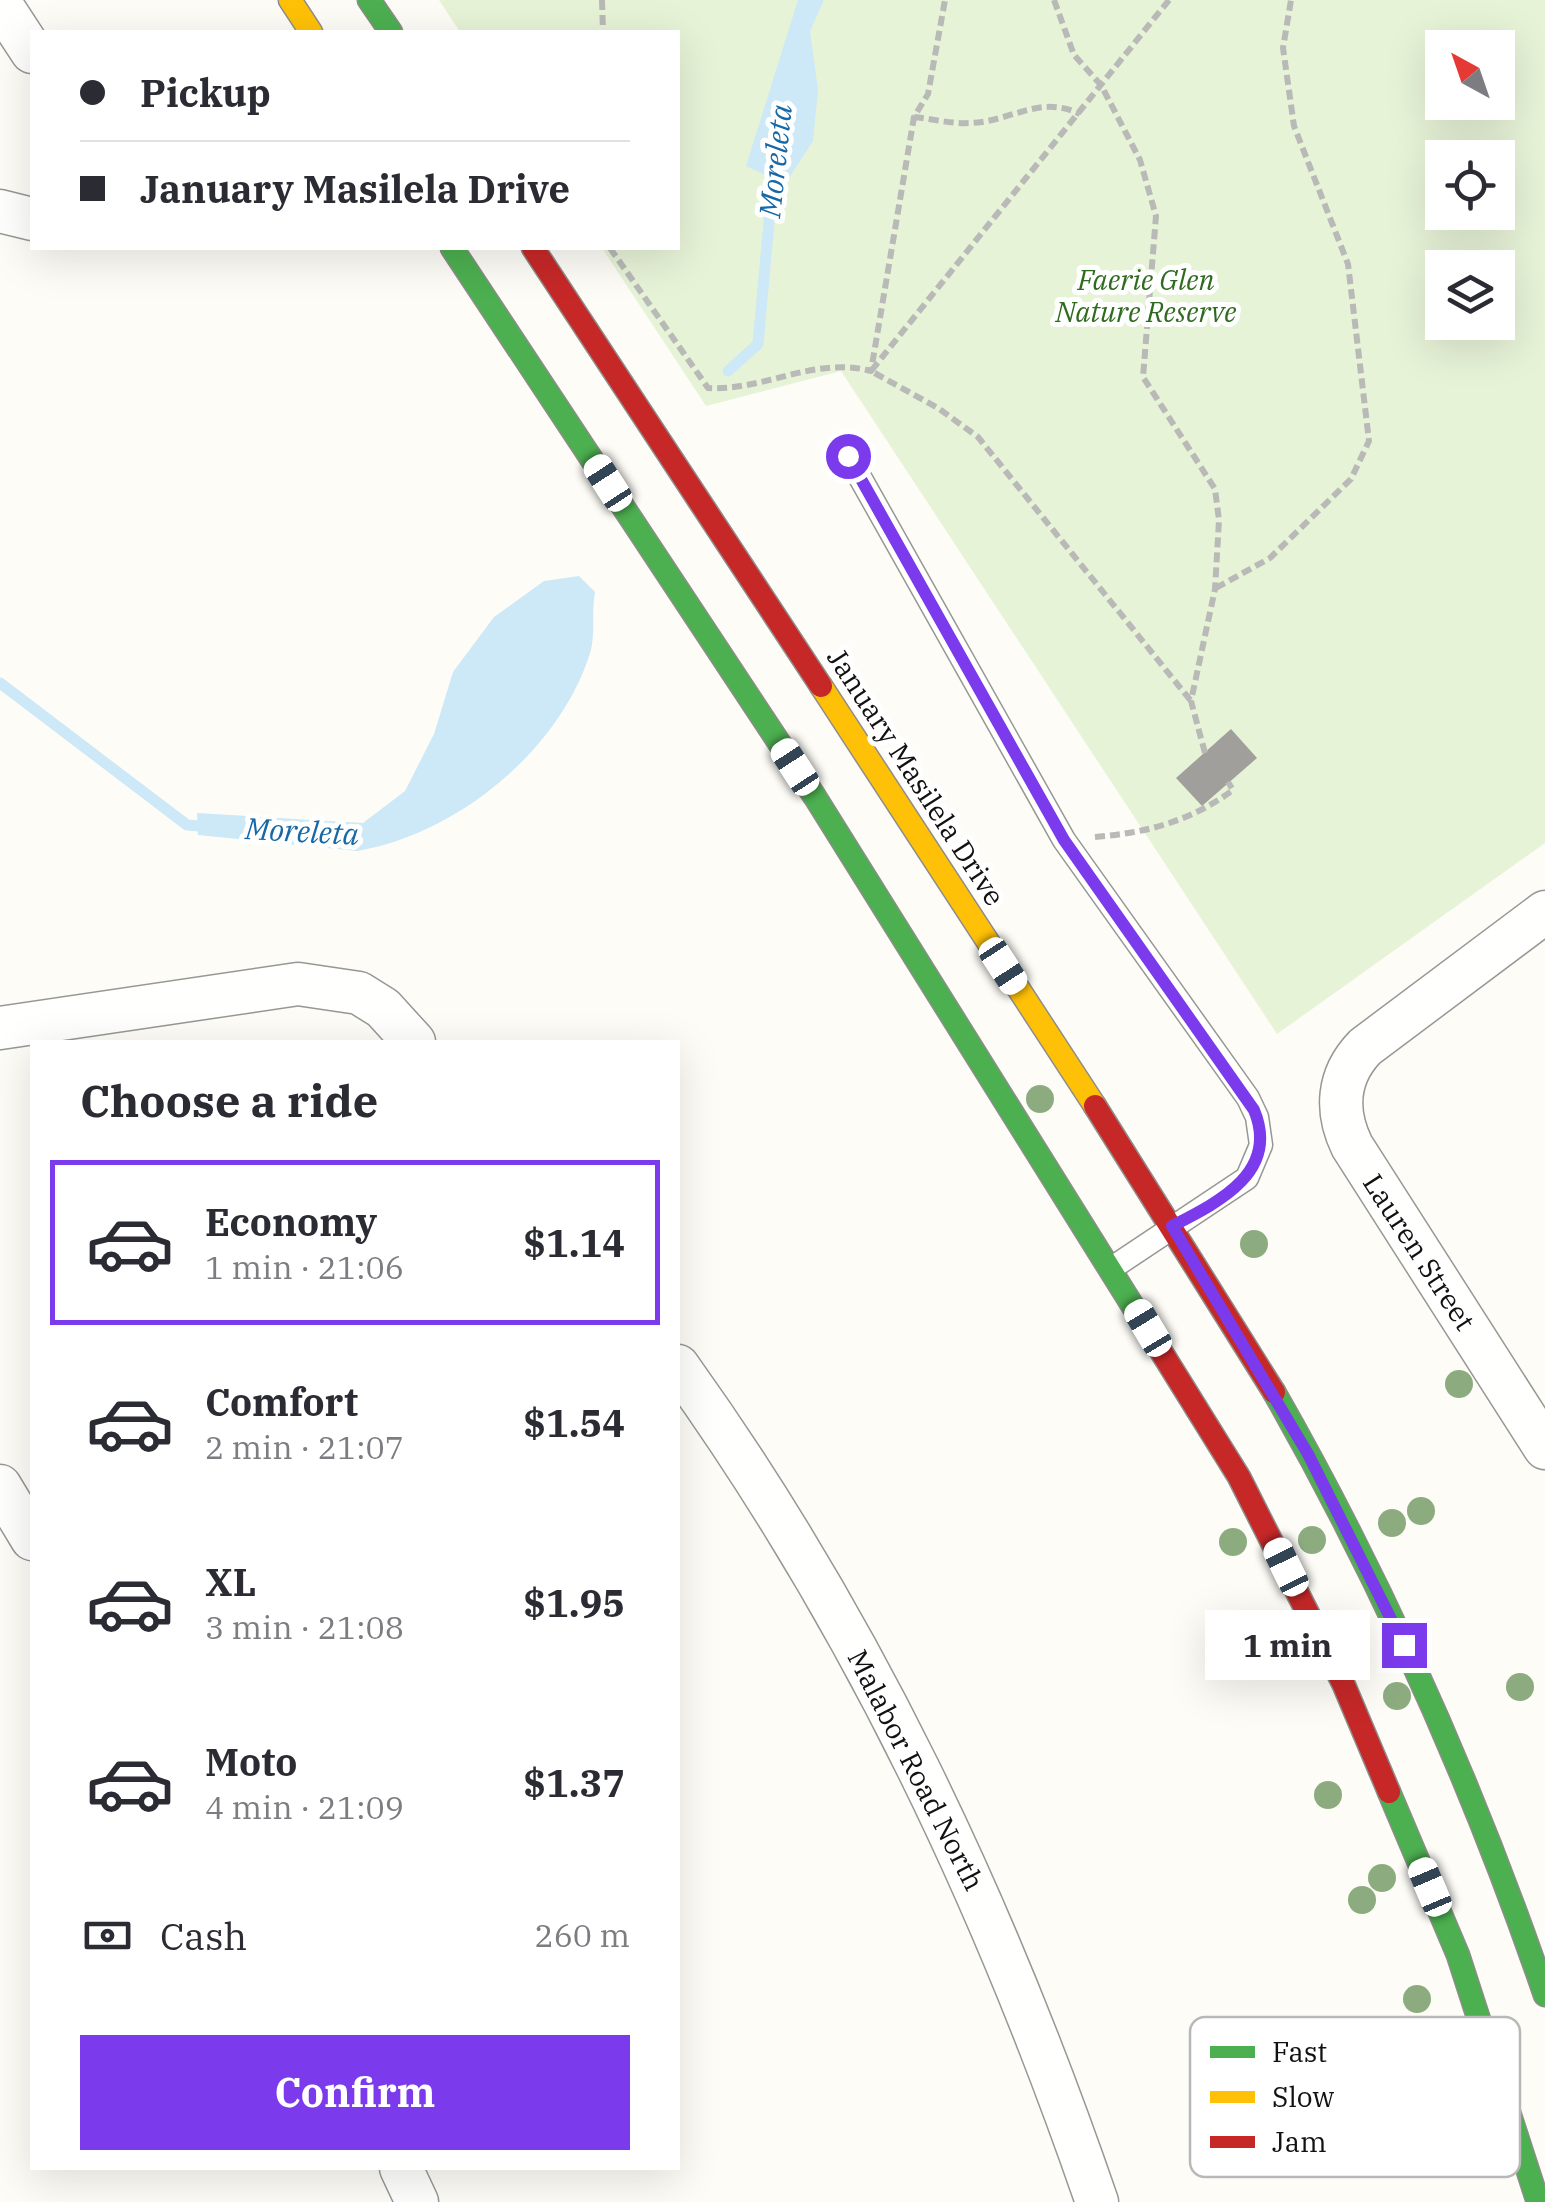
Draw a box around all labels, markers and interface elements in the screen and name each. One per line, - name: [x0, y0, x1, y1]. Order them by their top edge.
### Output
- north arrow: [1425, 30, 1515, 120]
- map controls: [1425, 30, 1515, 340]
- text: Pickup: [140, 68, 271, 117]
- water label: Moreleta: [749, 102, 800, 220]
- button: locate: [1425, 140, 1515, 230]
- text: January Masilela Drive: [140, 164, 570, 213]
- button: layers: [1425, 250, 1515, 340]
- park label: Faerie Glen Nature Reserve: [1055, 261, 1237, 330]
- route start: [826, 434, 871, 479]
- car: [579, 450, 637, 516]
- street label: January Masilela Drive: [819, 641, 1014, 912]
- car: [766, 734, 824, 800]
- water label: Moreleta: [243, 808, 361, 853]
- car: [974, 933, 1032, 999]
- text: Choose a ride: [80, 1071, 378, 1129]
- street label: Lauren Street: [1355, 1166, 1484, 1337]
- text: Economy: [205, 1197, 377, 1246]
- icon: car: [85, 1198, 175, 1288]
- text: $1.14: [523, 1218, 625, 1267]
- text: 1 min · 21:06: [205, 1246, 404, 1288]
- car: [1120, 1295, 1176, 1361]
- text: Comfort: [205, 1377, 358, 1426]
- icon: car: [85, 1378, 175, 1468]
- text: $1.54: [523, 1398, 625, 1447]
- text: 2 min · 21:07: [205, 1426, 404, 1468]
- car: [1259, 1533, 1313, 1601]
- text: XL: [205, 1557, 256, 1606]
- icon: car: [85, 1558, 175, 1648]
- text: $1.95: [523, 1578, 625, 1627]
- text: 3 min · 21:08: [205, 1606, 404, 1648]
- callout: 1 min: [1204, 1610, 1369, 1680]
- route end: [1382, 1623, 1427, 1668]
- text: 1 min: [1243, 1624, 1332, 1666]
- street label: Malabor Road North: [840, 1643, 993, 1896]
- text: Moto: [205, 1737, 297, 1786]
- icon: car: [85, 1738, 175, 1828]
- text: $1.37: [523, 1758, 625, 1807]
- text: 4 min · 21:09: [205, 1786, 404, 1828]
- car: [1404, 1854, 1456, 1920]
- icon: cash: [80, 1908, 135, 1963]
- text: Cash: [160, 1911, 247, 1960]
- text: 260 m: [534, 1914, 630, 1956]
- legend: [1190, 2017, 1520, 2177]
- text: Fast: [1272, 2033, 1327, 2070]
- button: Confirm: [80, 2035, 630, 2150]
- text: Slow: [1272, 2078, 1334, 2115]
- text: Jam: [1272, 2123, 1327, 2160]

